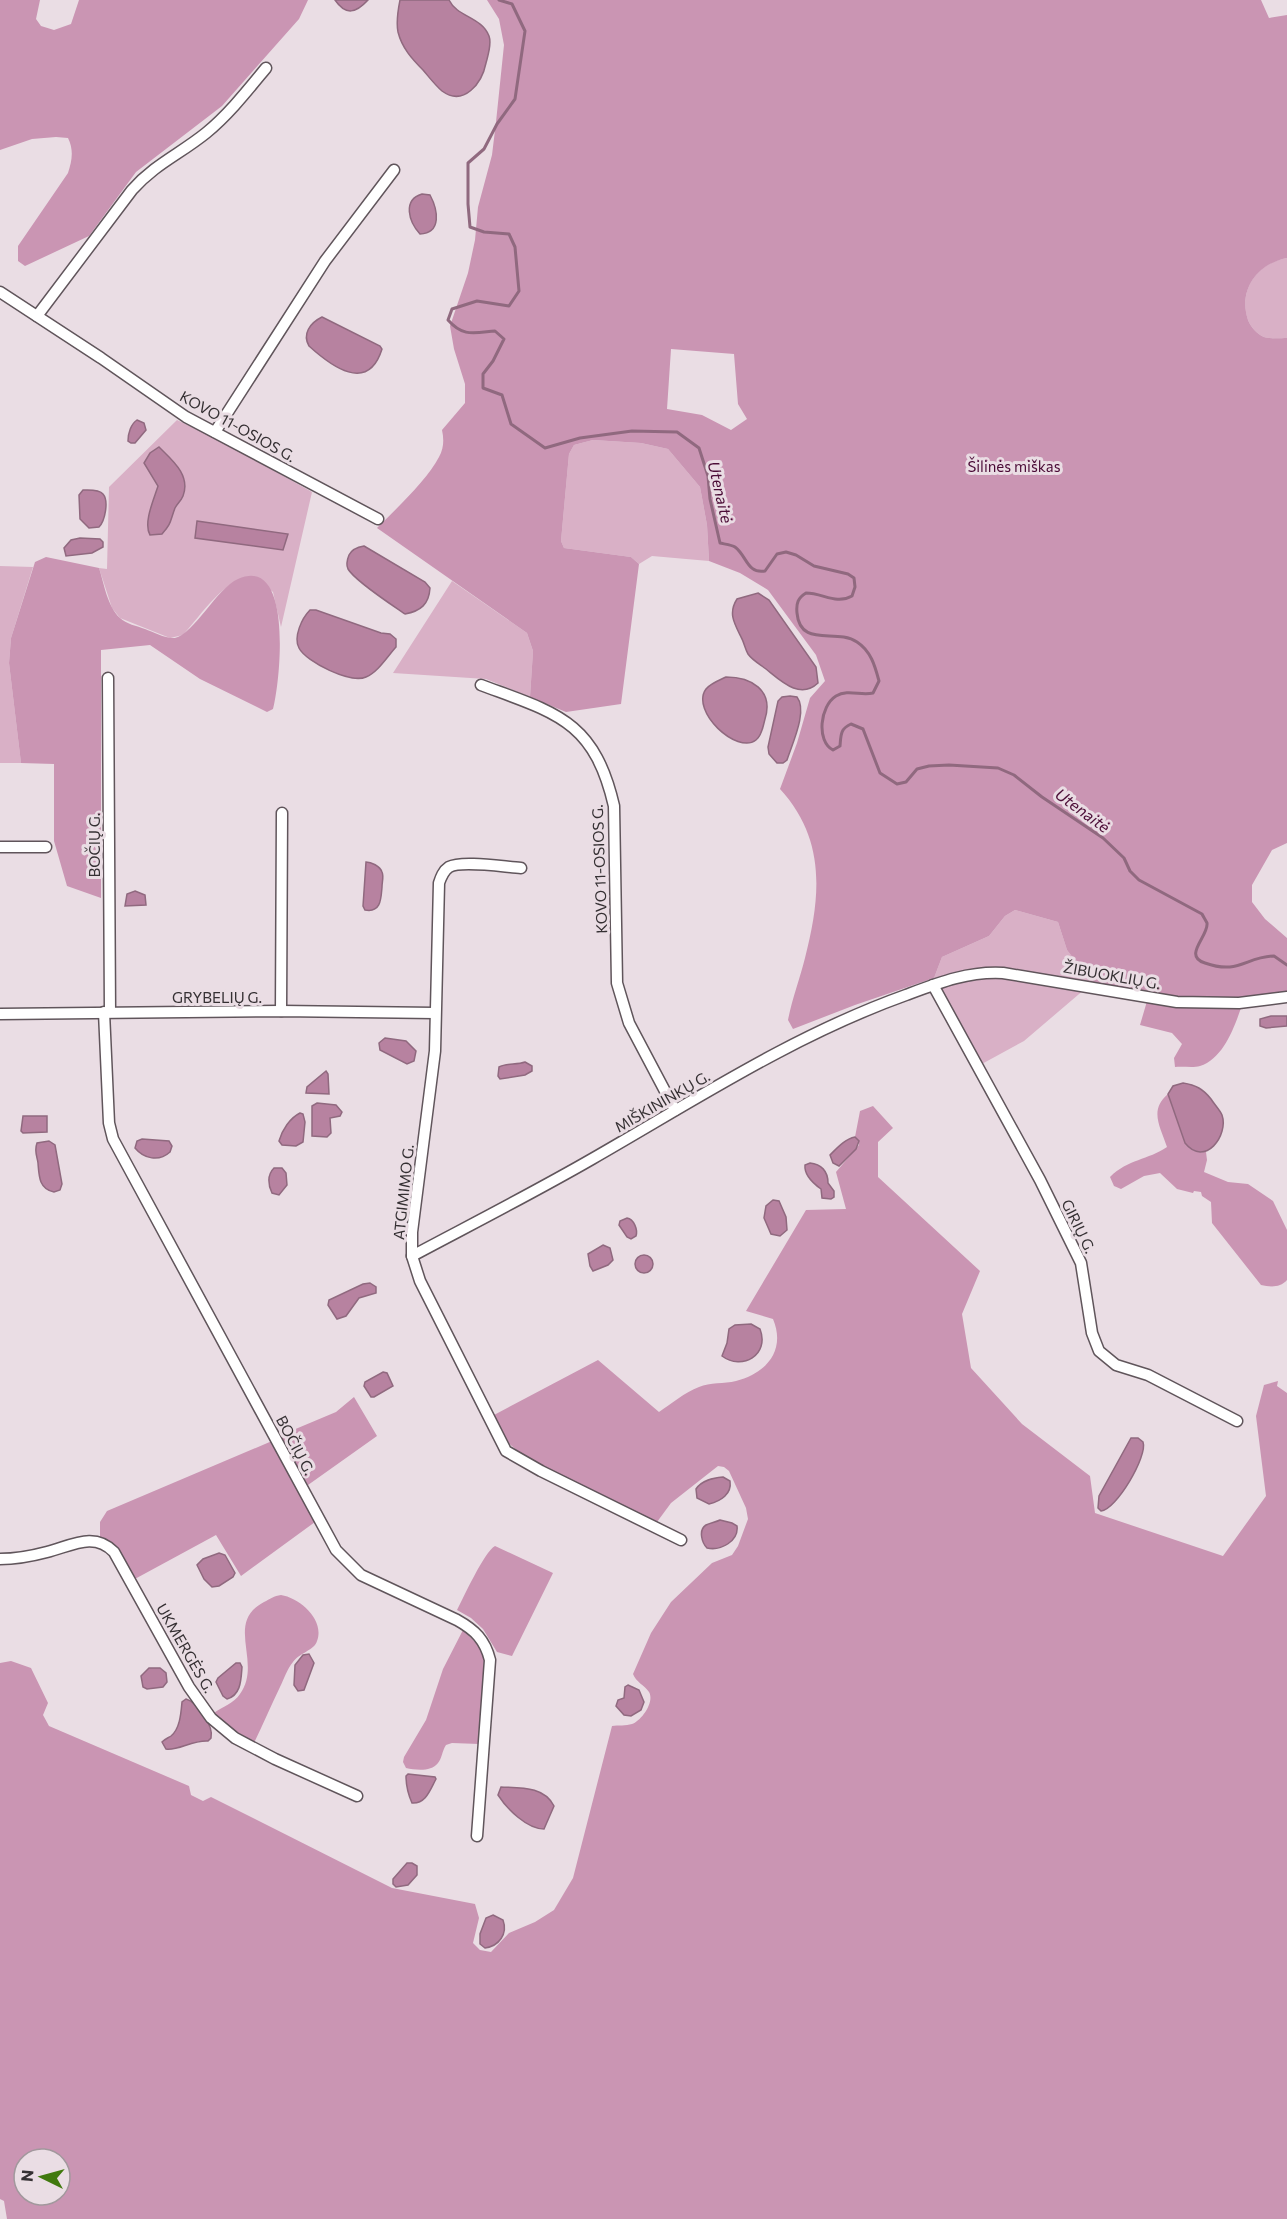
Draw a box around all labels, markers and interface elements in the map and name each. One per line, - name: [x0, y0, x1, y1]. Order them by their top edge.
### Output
- street label: KOVO 11-OSIOS G.: [177, 387, 299, 465]
- park label: Šilinės miškas: [967, 456, 1061, 475]
- water label: Utenaitė: [705, 459, 737, 525]
- water label: Utenaitė: [1052, 784, 1115, 837]
- street label: KOVO 11-OSIOS G.: [588, 804, 610, 934]
- street label: BOČIŲ G.: [84, 813, 103, 877]
- street label: ŽIBUOKLIŲ G.: [1062, 957, 1162, 992]
- street label: GRYBELIŲ G.: [172, 988, 262, 1006]
- street label: MIŠKININKŲ G.: [611, 1066, 713, 1136]
- street label: ATGIMIMO G.: [389, 1143, 417, 1241]
- street label: GIRIŲ G.: [1058, 1196, 1100, 1256]
- street label: BOČIŲ G.: [273, 1412, 320, 1478]
- street label: UKMERGĖS G.: [153, 1600, 219, 1696]
- north arrow: [12, 2147, 72, 2207]
- text: N: [17, 2169, 37, 2182]

